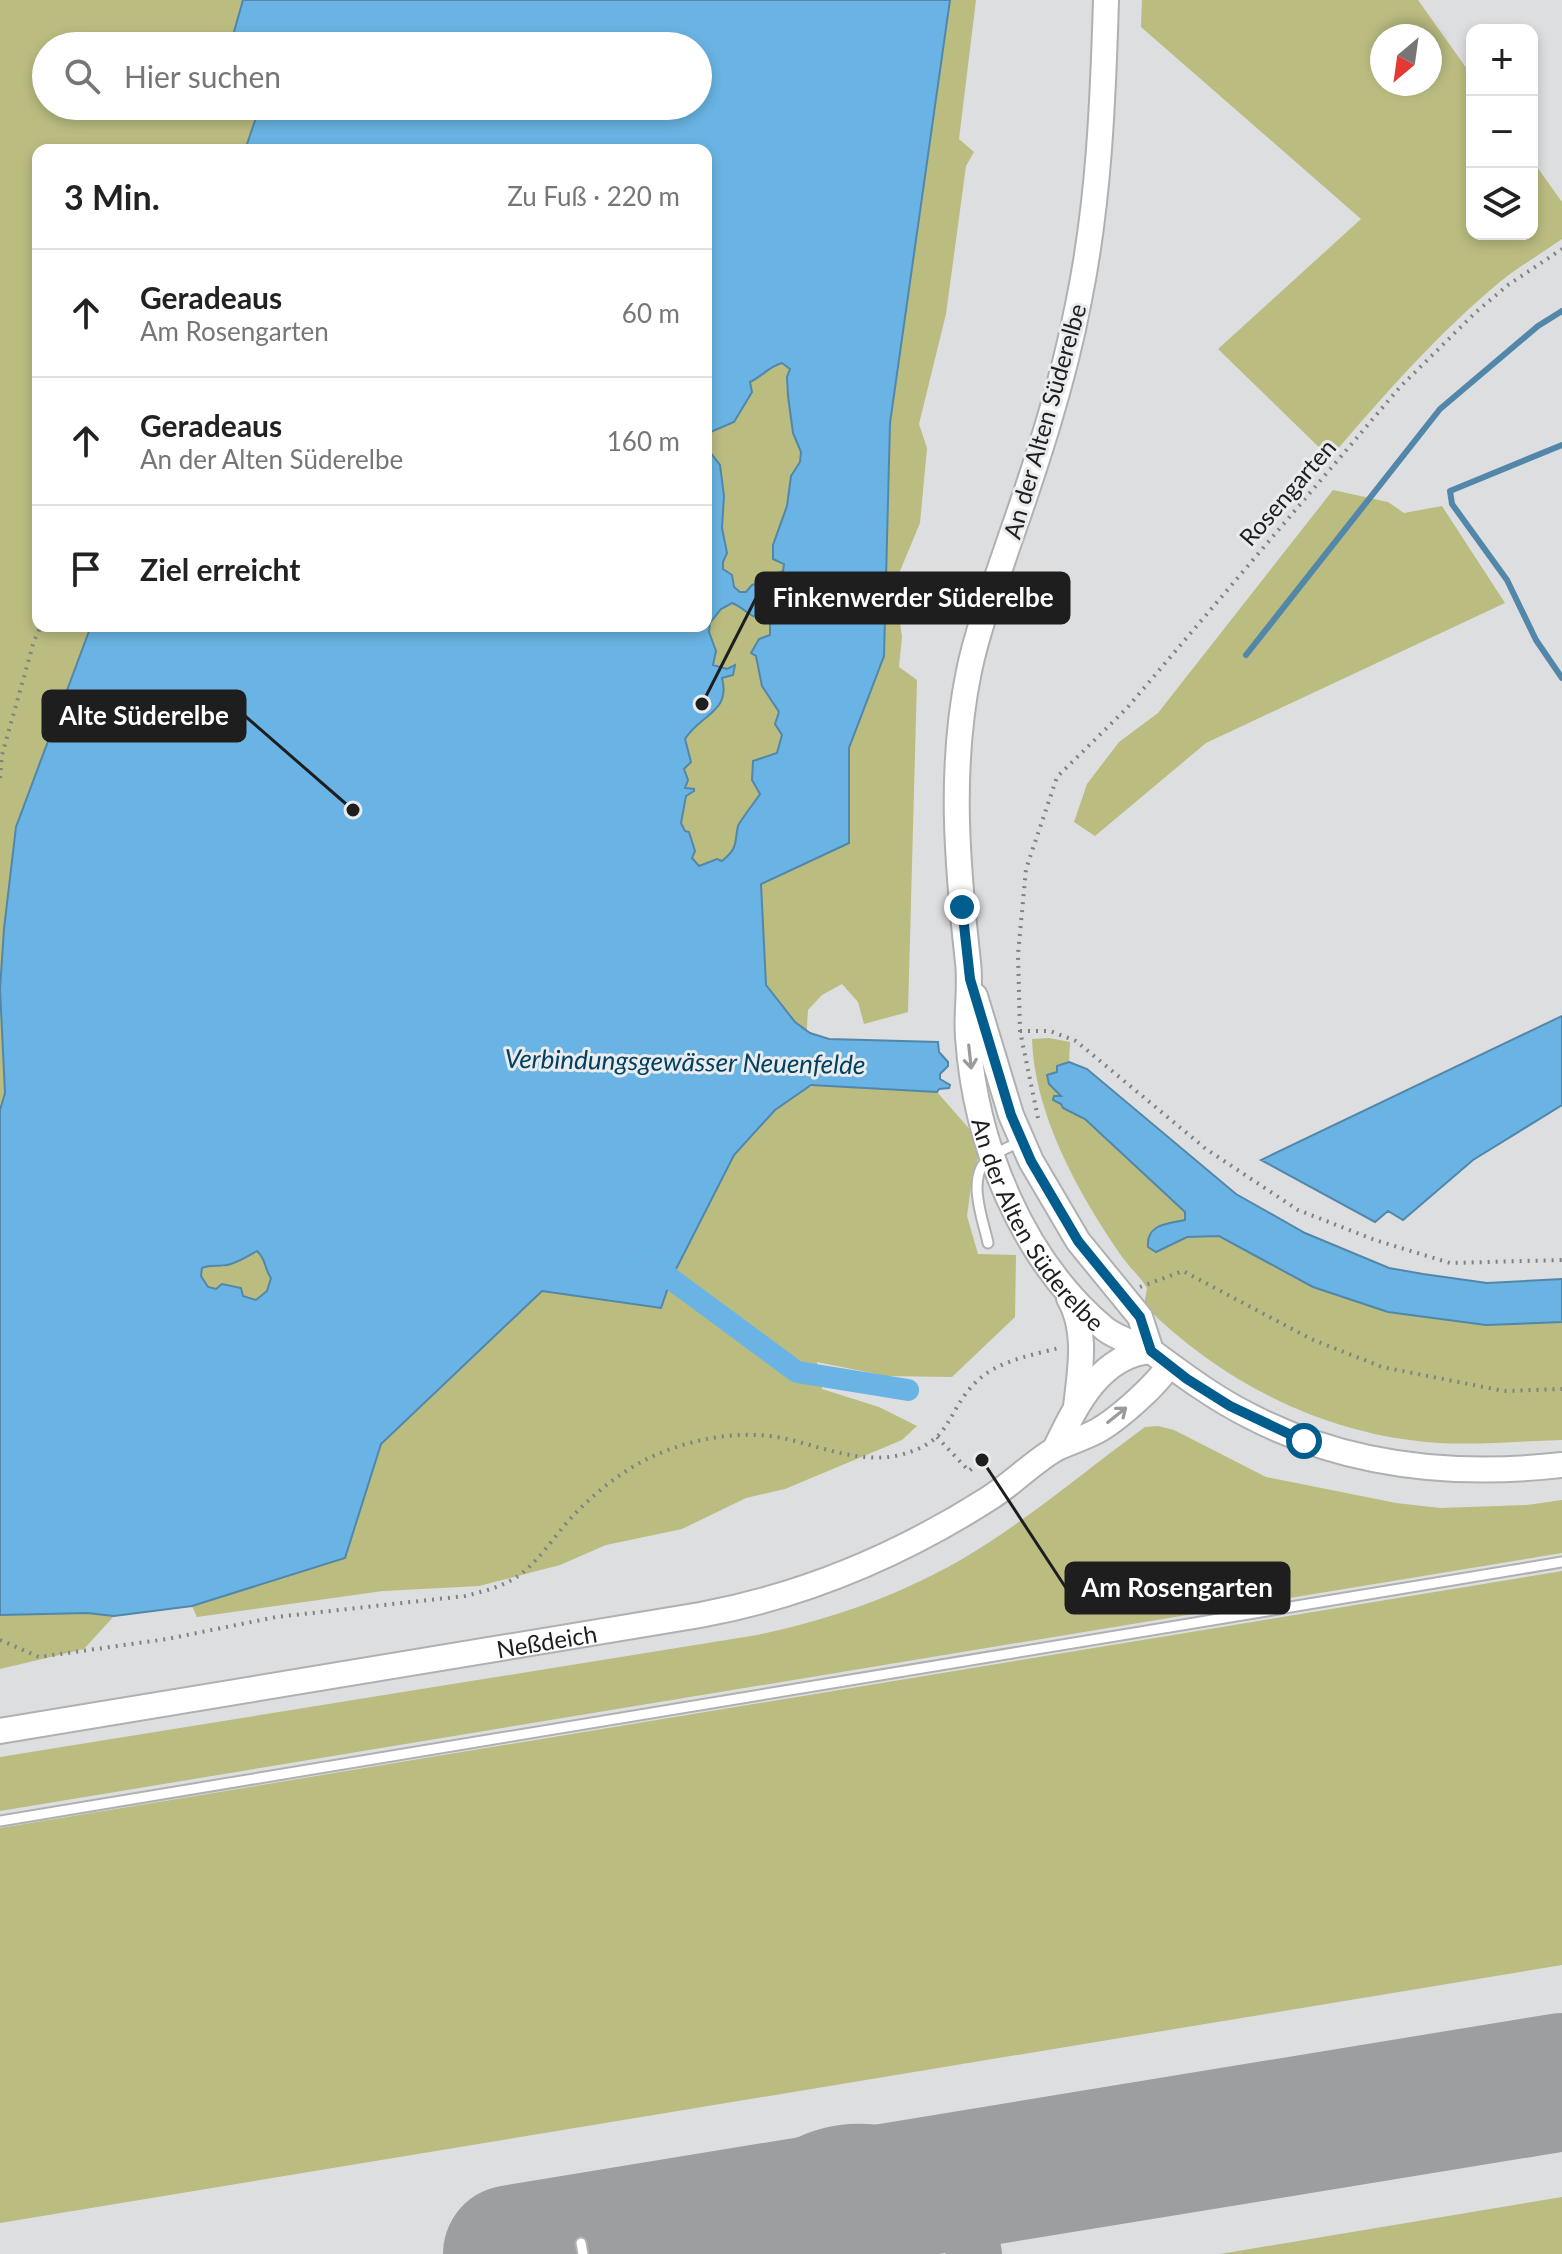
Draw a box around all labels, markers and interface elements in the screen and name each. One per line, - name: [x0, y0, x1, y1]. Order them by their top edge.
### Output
- north arrow: [1370, 24, 1442, 96]
- map controls: [1466, 24, 1538, 240]
- button: +: [1466, 24, 1538, 96]
- search box: [32, 32, 712, 120]
- icon: search: [60, 54, 104, 98]
- text: Hier suchen: [124, 58, 281, 94]
- button: −: [1466, 96, 1538, 168]
- button: layers: [1466, 168, 1538, 240]
- text: 3 Min.: [64, 176, 160, 217]
- text: Zu Fuß · 220 m: [507, 180, 680, 212]
- text: Geradeaus: [140, 279, 282, 315]
- icon: ahead: [64, 291, 108, 335]
- text: 60 m: [622, 297, 680, 329]
- street label: An der Alten Süderelbe: [997, 300, 1091, 542]
- text: Am Rosengarten: [140, 315, 329, 347]
- text: Geradeaus: [140, 407, 282, 443]
- icon: ahead: [64, 419, 108, 463]
- text: 160 m: [607, 425, 680, 457]
- street label: Rosengarten: [1233, 433, 1341, 551]
- text: An der Alten Süderelbe: [140, 443, 403, 475]
- icon: arrive: [64, 547, 108, 591]
- text: Ziel erreicht: [140, 551, 300, 587]
- callout: Finkenwerder Süderelbe: [756, 573, 1069, 623]
- text: Finkenwerder Süderelbe: [772, 581, 1054, 613]
- callout: Alte Süderelbe: [43, 691, 245, 741]
- text: Alte Süderelbe: [58, 699, 229, 731]
- route end: [944, 889, 980, 925]
- water label: Verbindungsgewässer Neuenfelde: [504, 1042, 866, 1080]
- one-way arrow: [963, 1043, 978, 1070]
- street label: An der Alten Süderelbe: [967, 1114, 1110, 1336]
- one-way arrow: [1107, 1406, 1127, 1424]
- route start: [1286, 1423, 1322, 1459]
- callout: Am Rosengarten: [1066, 1563, 1289, 1613]
- text: Am Rosengarten: [1080, 1571, 1273, 1603]
- street label: Neßdeich: [494, 1618, 599, 1663]

